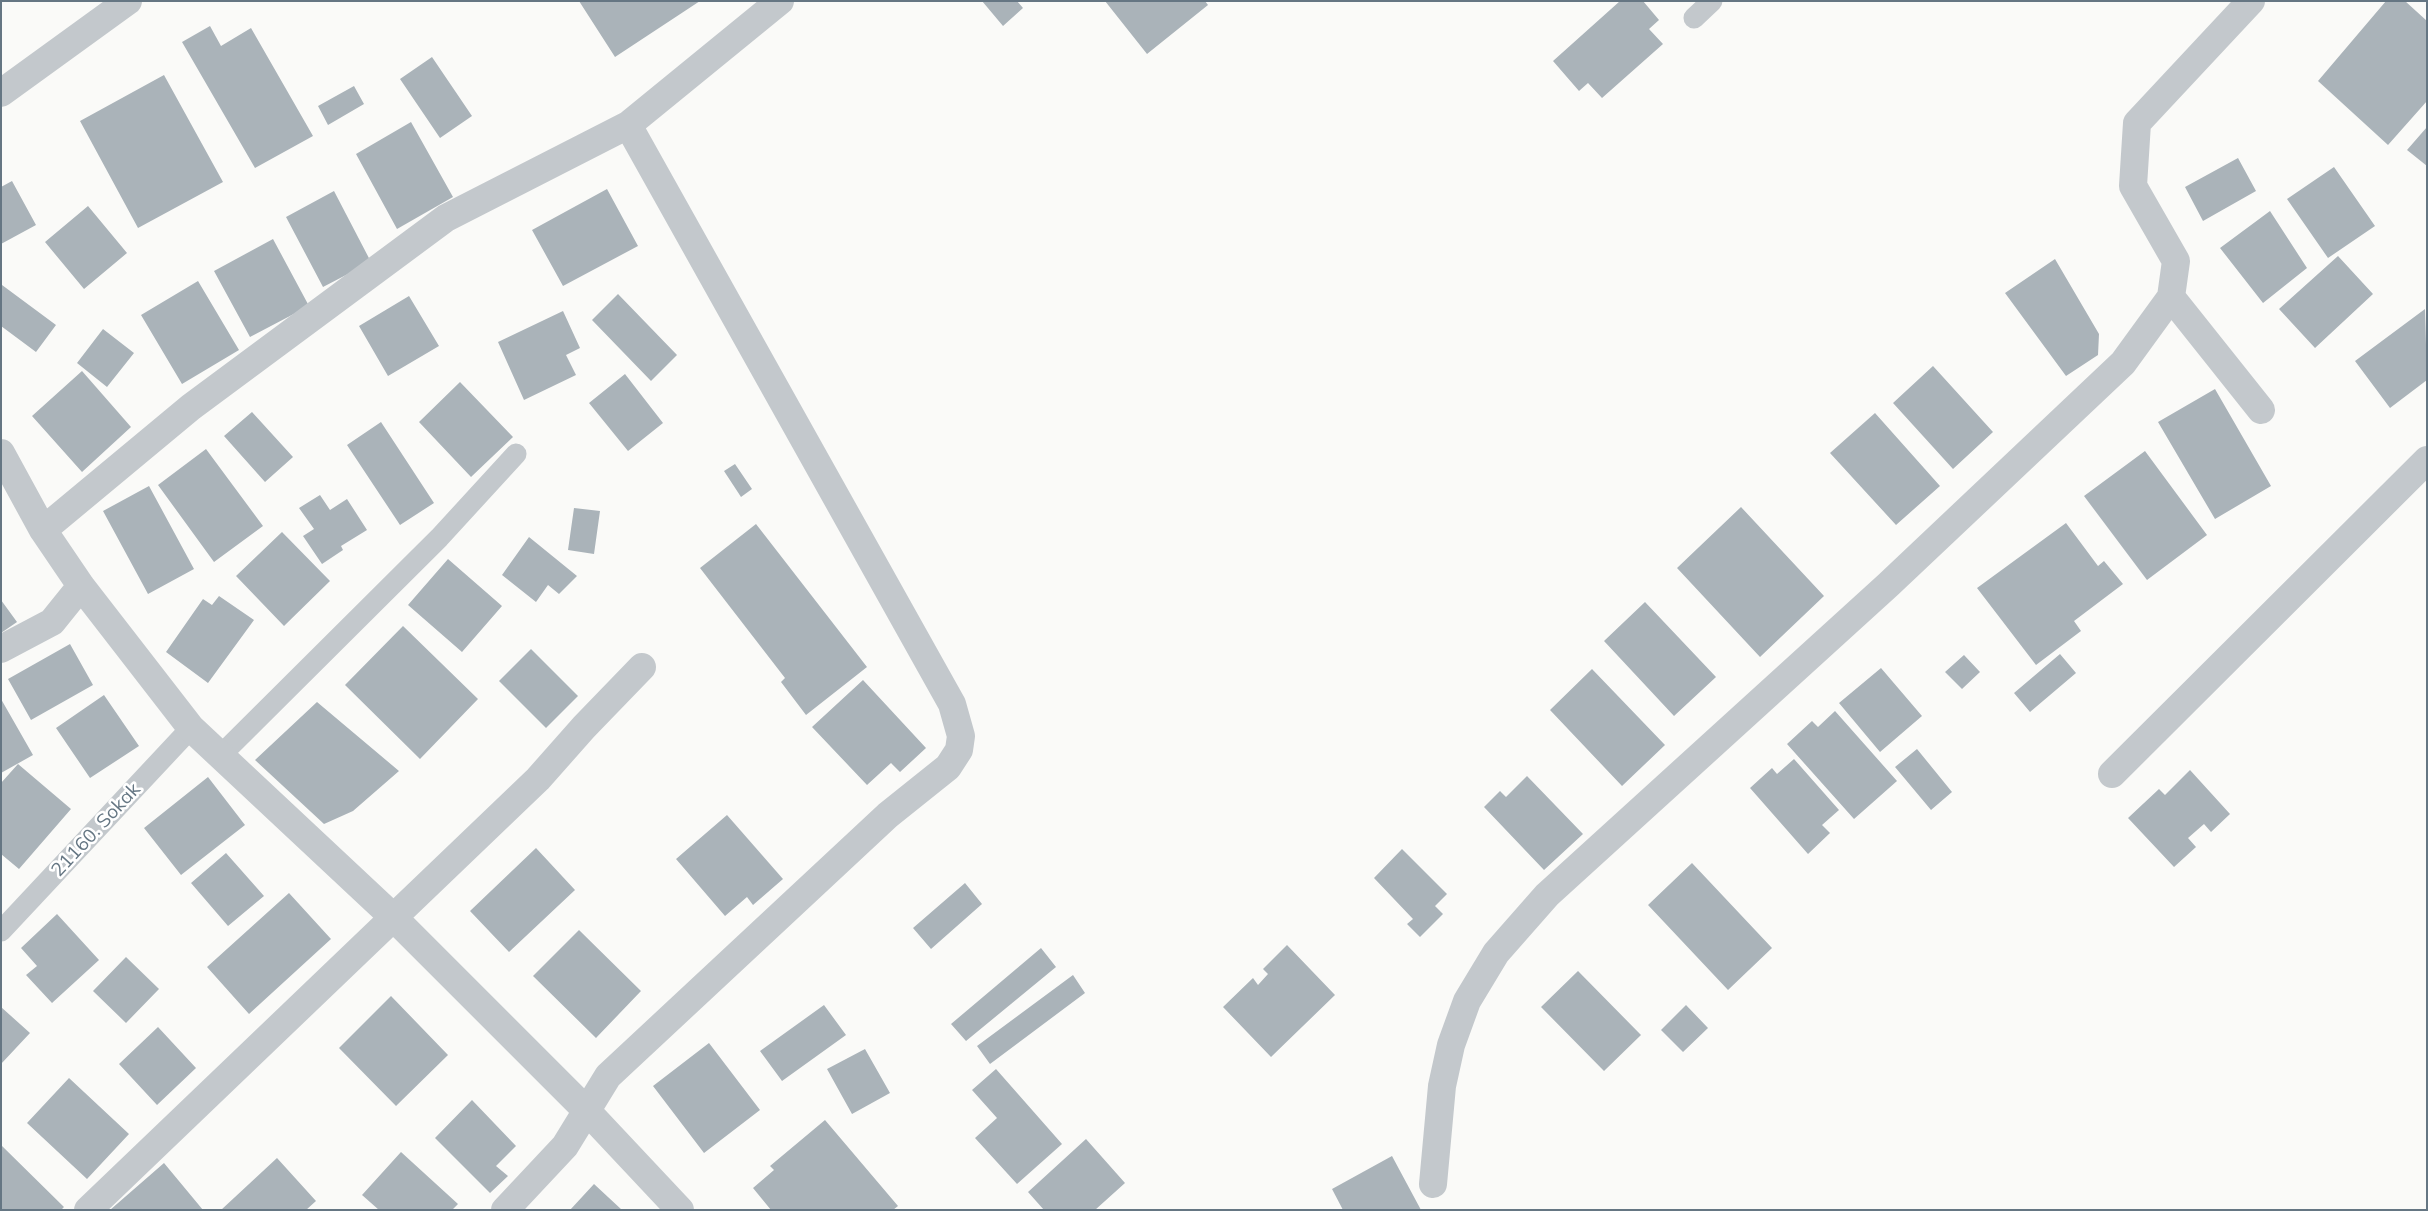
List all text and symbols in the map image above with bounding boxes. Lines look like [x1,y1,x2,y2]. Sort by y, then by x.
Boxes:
street label: 21160. Sokak [47,778,145,882]

